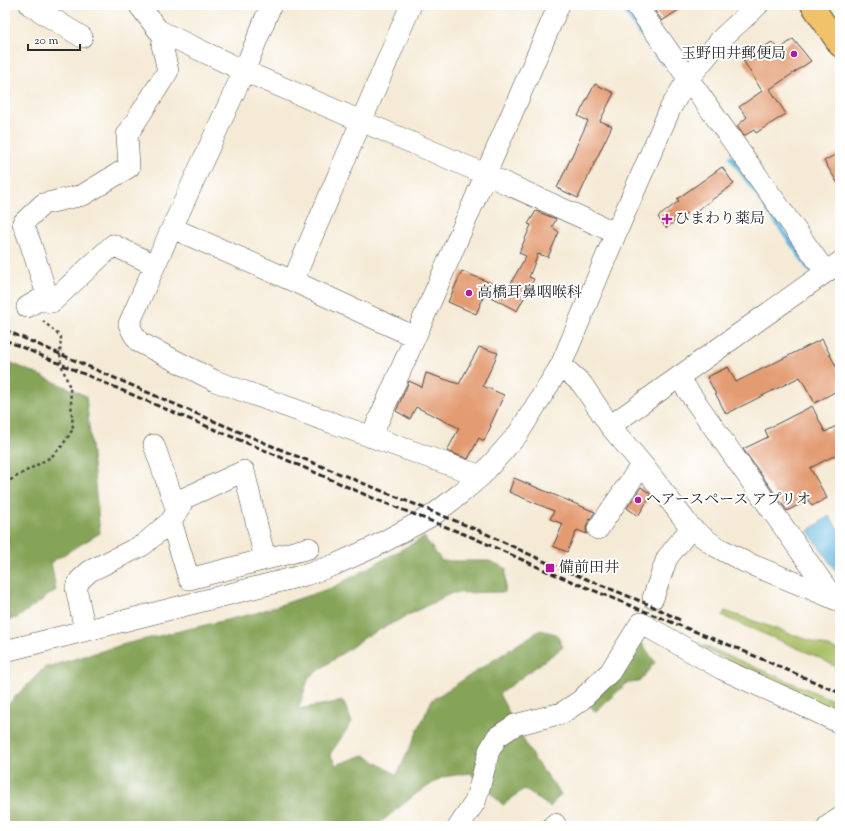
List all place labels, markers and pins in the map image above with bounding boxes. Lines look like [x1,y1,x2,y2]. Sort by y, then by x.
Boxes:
place label: 玉野田井郵便局 [681,44,786,65]
marker: 玉野田井郵便局 [789,49,799,59]
place label: ひまわり薬局 [675,209,765,230]
marker: ひまわり薬局 [662,214,672,224]
place label: 高橋耳鼻咽喉科 [477,283,582,304]
marker: 高橋耳鼻咽喉科 [464,288,474,298]
place label: ヘアースペース アプリオ [646,490,811,511]
marker: ヘアースペース アプリオ [633,495,643,505]
place label: 備前田井 [559,558,619,579]
marker: 備前田井 [544,562,556,574]

